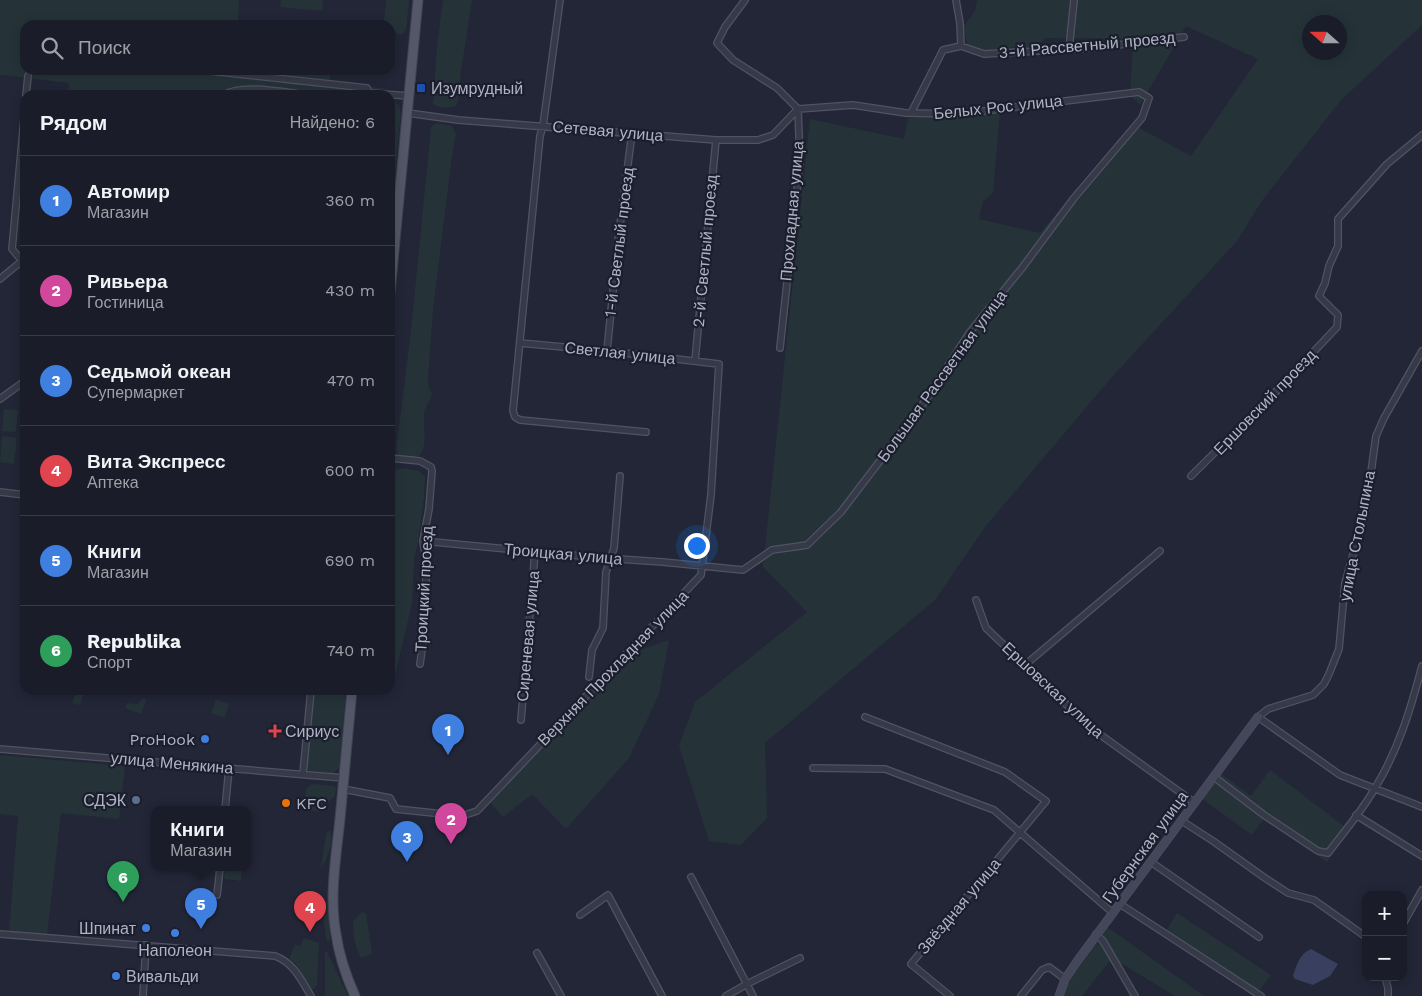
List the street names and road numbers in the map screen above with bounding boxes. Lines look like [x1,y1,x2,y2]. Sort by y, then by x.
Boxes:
street label: 3-й Рассветный проезд [998,28,1177,62]
street label: Белых Рос улица [933,91,1063,123]
street label: Сетевая улица [552,117,664,145]
street label: Прохладная улица [776,140,808,282]
street label: 1-й Светлый проезд [600,165,638,318]
street label: 2-й Светлый проезд [689,173,721,328]
street label: Большая Рассветная улица [873,286,1011,466]
street label: Светлая улица [564,338,677,368]
street label: Ершовский проезд [1210,345,1321,459]
street label: улица Столыпина [1335,469,1379,603]
street label: Троицкий проезд [411,525,437,653]
street label: Троицкая улица [503,539,623,569]
street label: Сиреневая улица [513,570,543,702]
street label: Верхняя Прохладная улица [534,586,692,750]
street label: Ершовская улица [998,638,1108,742]
street label: улица Менякина [110,748,234,778]
street label: Губернская улица [1098,787,1192,907]
street label: Звёздная улица [913,854,1005,958]

